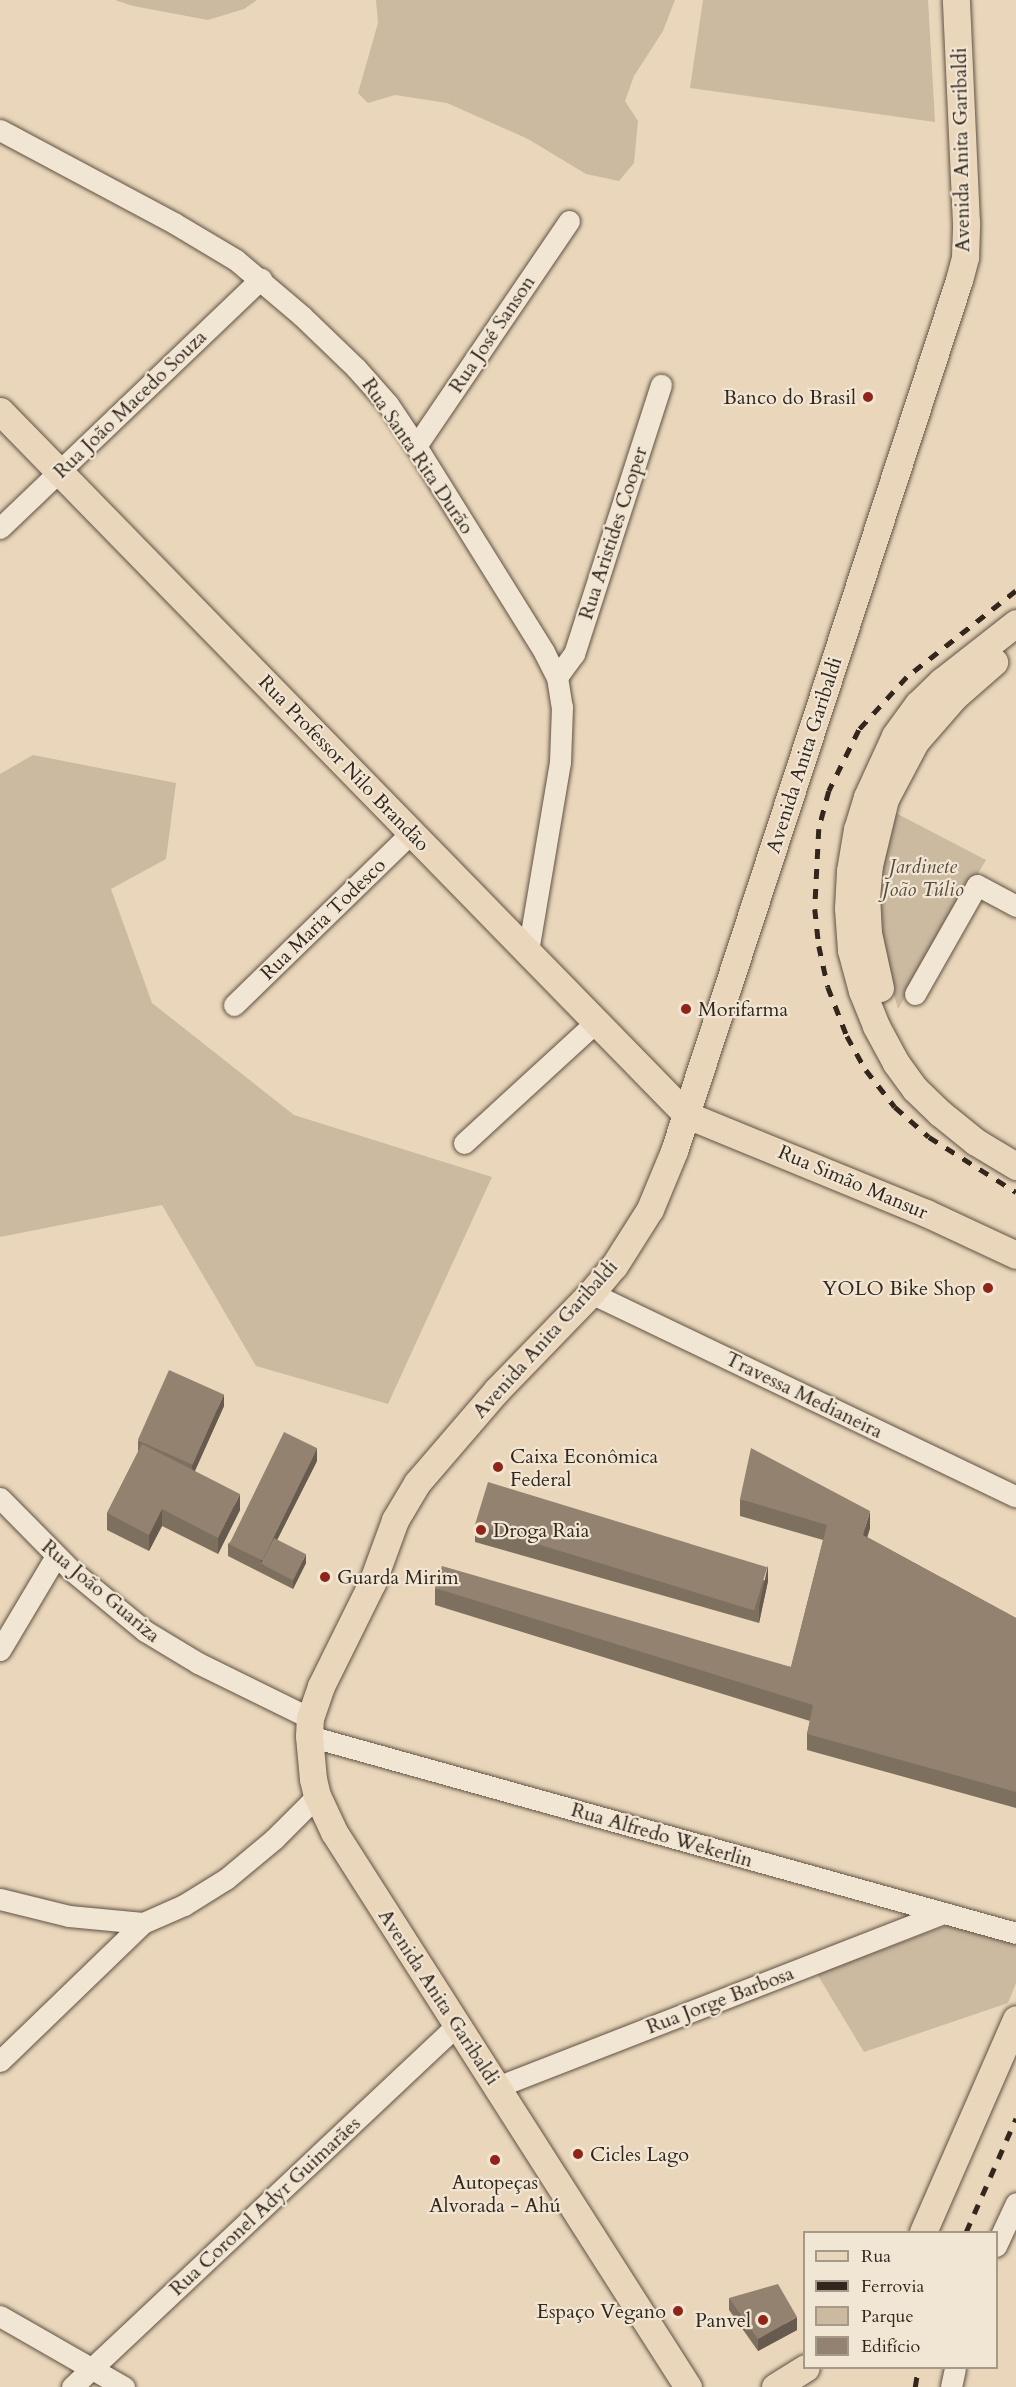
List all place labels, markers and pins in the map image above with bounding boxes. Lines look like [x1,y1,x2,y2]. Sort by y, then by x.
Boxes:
place label: Banco do Brasil [723,385,856,409]
marker: Banco do Brasil [861,390,875,404]
place label: Morifarma [698,997,788,1021]
marker: Morifarma [679,1002,693,1016]
place label: YOLO Bike Shop [822,1276,976,1300]
marker: YOLO Bike Shop [981,1281,995,1295]
place label: Caixa Econômica Federal [510,1444,658,1491]
marker: Caixa Econômica Federal [491,1460,505,1474]
place label: Droga Raia [493,1518,589,1542]
marker: Droga Raia [474,1523,488,1537]
place label: Guarda Mirim [337,1565,459,1589]
marker: Guarda Mirim [318,1570,332,1584]
place label: Cicles Lago [590,2142,689,2166]
marker: Cicles Lago [571,2147,585,2161]
marker: Autopeças Alvorada - Ahú [488,2153,502,2167]
place label: Autopeças Alvorada - Ahú [429,2170,561,2217]
place label: Espaço Vegano [537,2299,666,2323]
marker: Espaço Vegano [671,2304,685,2318]
place label: Panvel [695,2308,751,2332]
marker: Panvel [756,2313,770,2327]

